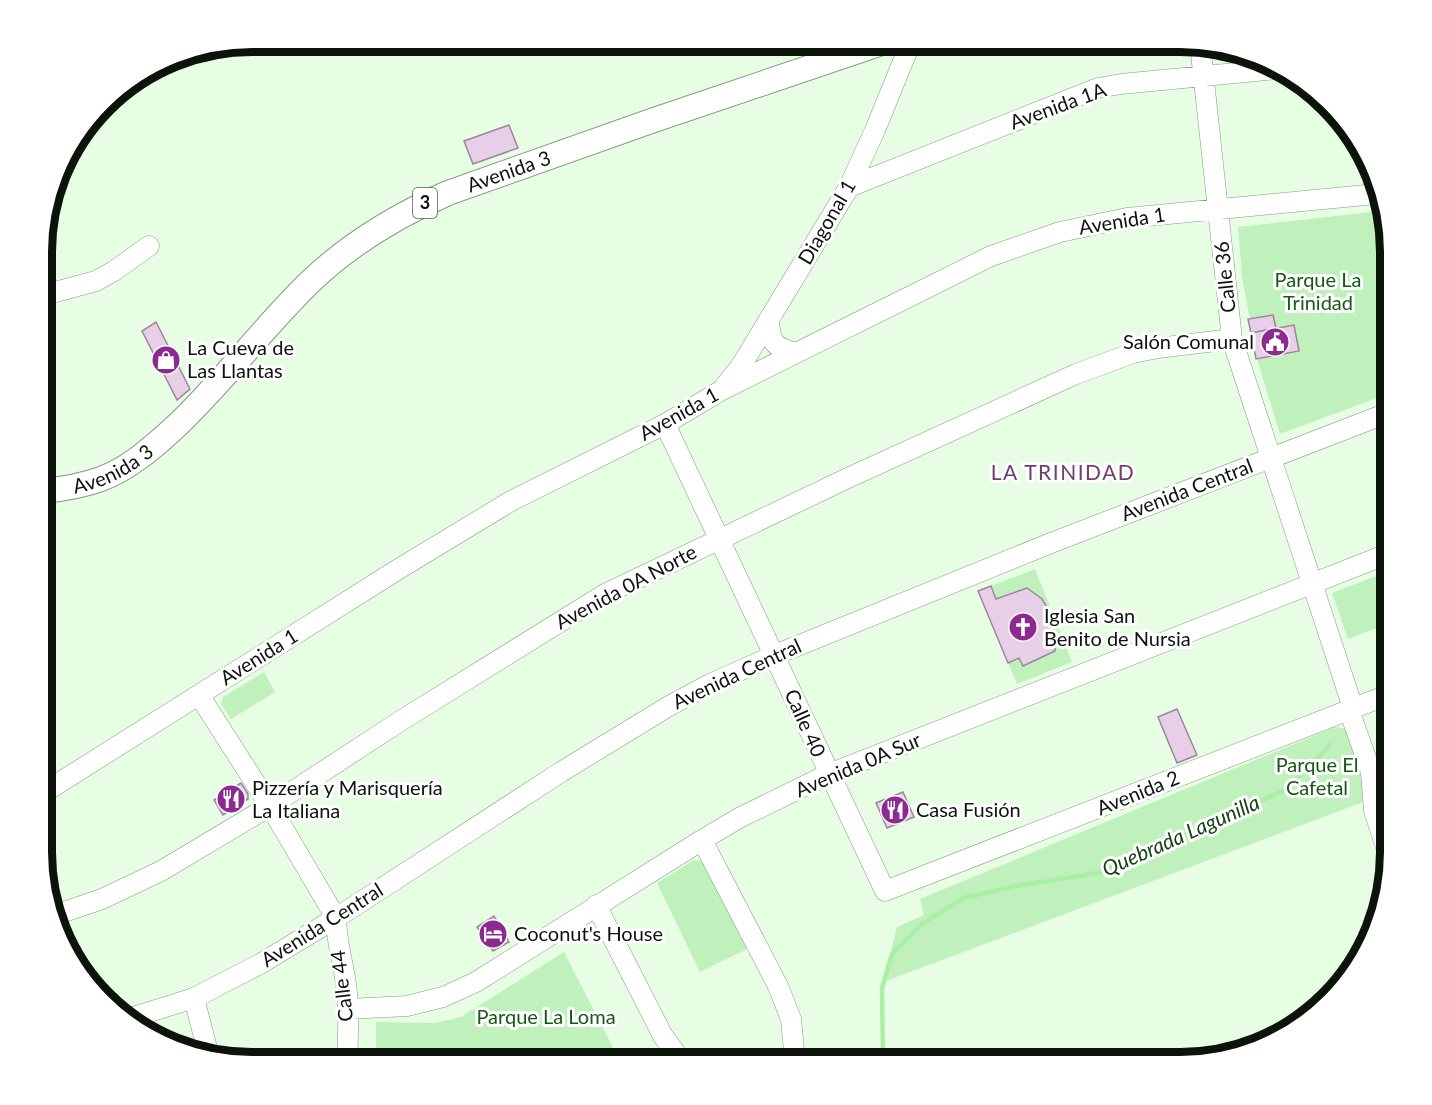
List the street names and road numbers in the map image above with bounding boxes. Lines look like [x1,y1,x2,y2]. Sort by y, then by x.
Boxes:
street label: Avenida 1A [1006,76,1110,134]
street label: Avenida 3 [463,145,553,196]
street label: Diagonal 1 [792,175,860,268]
road number: 3 [413,188,437,218]
street label: Avenida 1 [1077,201,1167,239]
street label: Calle 36 [1208,240,1240,314]
street label: Avenida 1 [635,381,722,445]
street label: Avenida 3 [70,439,157,498]
street label: Avenida Central [1117,453,1256,525]
street label: Avenida 0A Norte [551,539,700,633]
street label: Avenida 1 [215,623,302,689]
street label: Avenida Central [668,633,805,713]
street label: Calle 40 [780,685,831,760]
street label: Avenida 0A Sur [791,727,925,801]
street label: Avenida 2 [1093,765,1183,820]
street label: Avenida Central [256,877,387,971]
street label: Calle 44 [325,949,357,1023]

